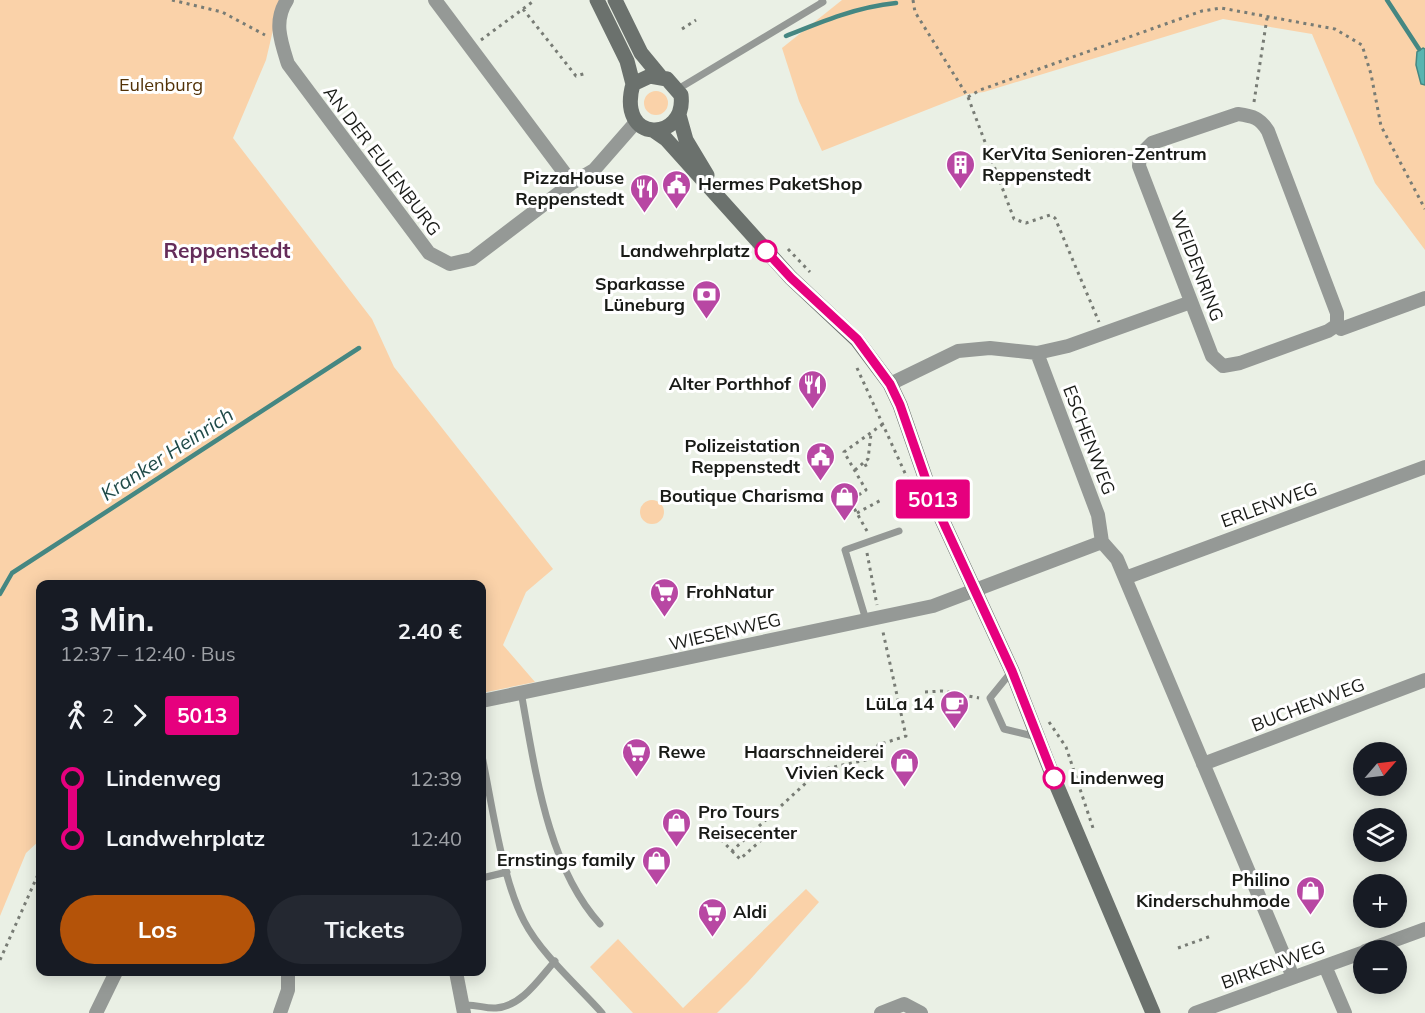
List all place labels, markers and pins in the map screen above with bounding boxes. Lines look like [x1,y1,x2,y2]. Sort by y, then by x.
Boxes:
place label: KerVita Senioren-Zentrum Reppenstedt [982,142,1207,186]
building icon: KerVita Senioren-Zentrum Reppenstedt [945,148,977,190]
place label: PizzaHouse Reppenstedt [515,166,624,210]
public building icon: Hermes PaketShop [661,168,693,210]
restaurant icon: PizzaHouse Reppenstedt [629,172,661,214]
place label: Hermes PaketShop [698,172,862,195]
place label: Landwehrplatz [620,239,750,262]
marker: Landwehrplatz [755,240,777,262]
place label: Sparkasse Lüneburg [595,272,685,316]
bank icon: Sparkasse Lüneburg [690,278,722,320]
restaurant icon: Alter Porthhof [796,368,828,410]
place label: Alter Porthhof [669,372,791,395]
place label: Polizeistation Reppenstedt [685,434,800,478]
public building icon: Polizeistation Reppenstedt [805,440,837,482]
shop icon: Boutique Charisma [829,480,861,522]
place label: Boutique Charisma [660,484,824,507]
supermarket icon: FrohNatur [649,576,681,618]
place label: FrohNatur [686,580,775,603]
cafe icon: LüLa 14 [939,688,971,730]
place label: LüLa 14 [866,692,934,715]
supermarket icon: Rewe [621,736,653,778]
place label: Rewe [658,740,706,763]
place label: Haarschneiderei Vivien Keck [744,740,885,784]
shop icon: Haarschneiderei Vivien Keck [889,746,921,788]
place label: Lindenweg [1070,766,1164,789]
marker: Lindenweg [1043,767,1065,789]
place label: Pro Tours Reisecenter [698,800,798,844]
shop icon: Pro Tours Reisecenter [661,806,693,848]
shop icon: Ernstings family [640,844,672,886]
place label: Ernstings family [497,848,635,871]
place label: Philino Kinderschuhmode [1136,868,1290,912]
shop icon: Philino Kinderschuhmode [1295,874,1327,916]
supermarket icon: Aldi [696,896,728,938]
place label: Aldi [733,900,767,923]

